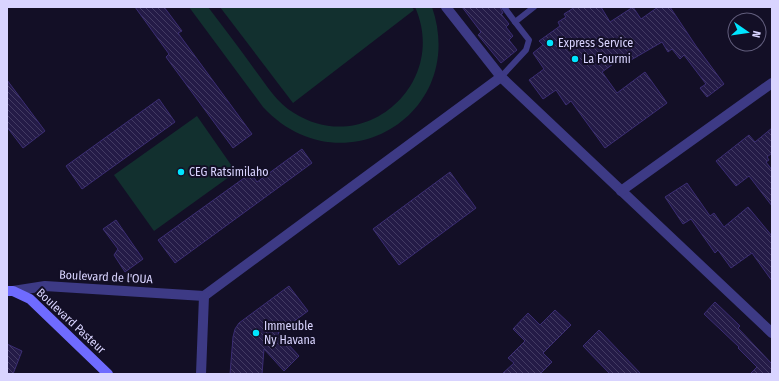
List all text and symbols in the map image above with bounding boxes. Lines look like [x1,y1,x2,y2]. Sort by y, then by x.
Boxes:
north arrow [727,12,767,52]
text: N [749,29,763,39]
place label: Express Service [558,36,633,50]
marker: Express Service [545,38,555,48]
place label: La Fourmi [583,52,631,66]
marker: La Fourmi [570,54,580,64]
place label: CEG Ratsimilaho [189,165,269,179]
marker: CEG Ratsimilaho [176,167,186,177]
street label: Boulevard de l'OUA [59,268,154,286]
street label: Boulevard Pasteur [34,286,109,357]
place label: Immeuble Ny Havana [264,319,316,347]
marker: Immeuble Ny Havana [251,328,261,338]

